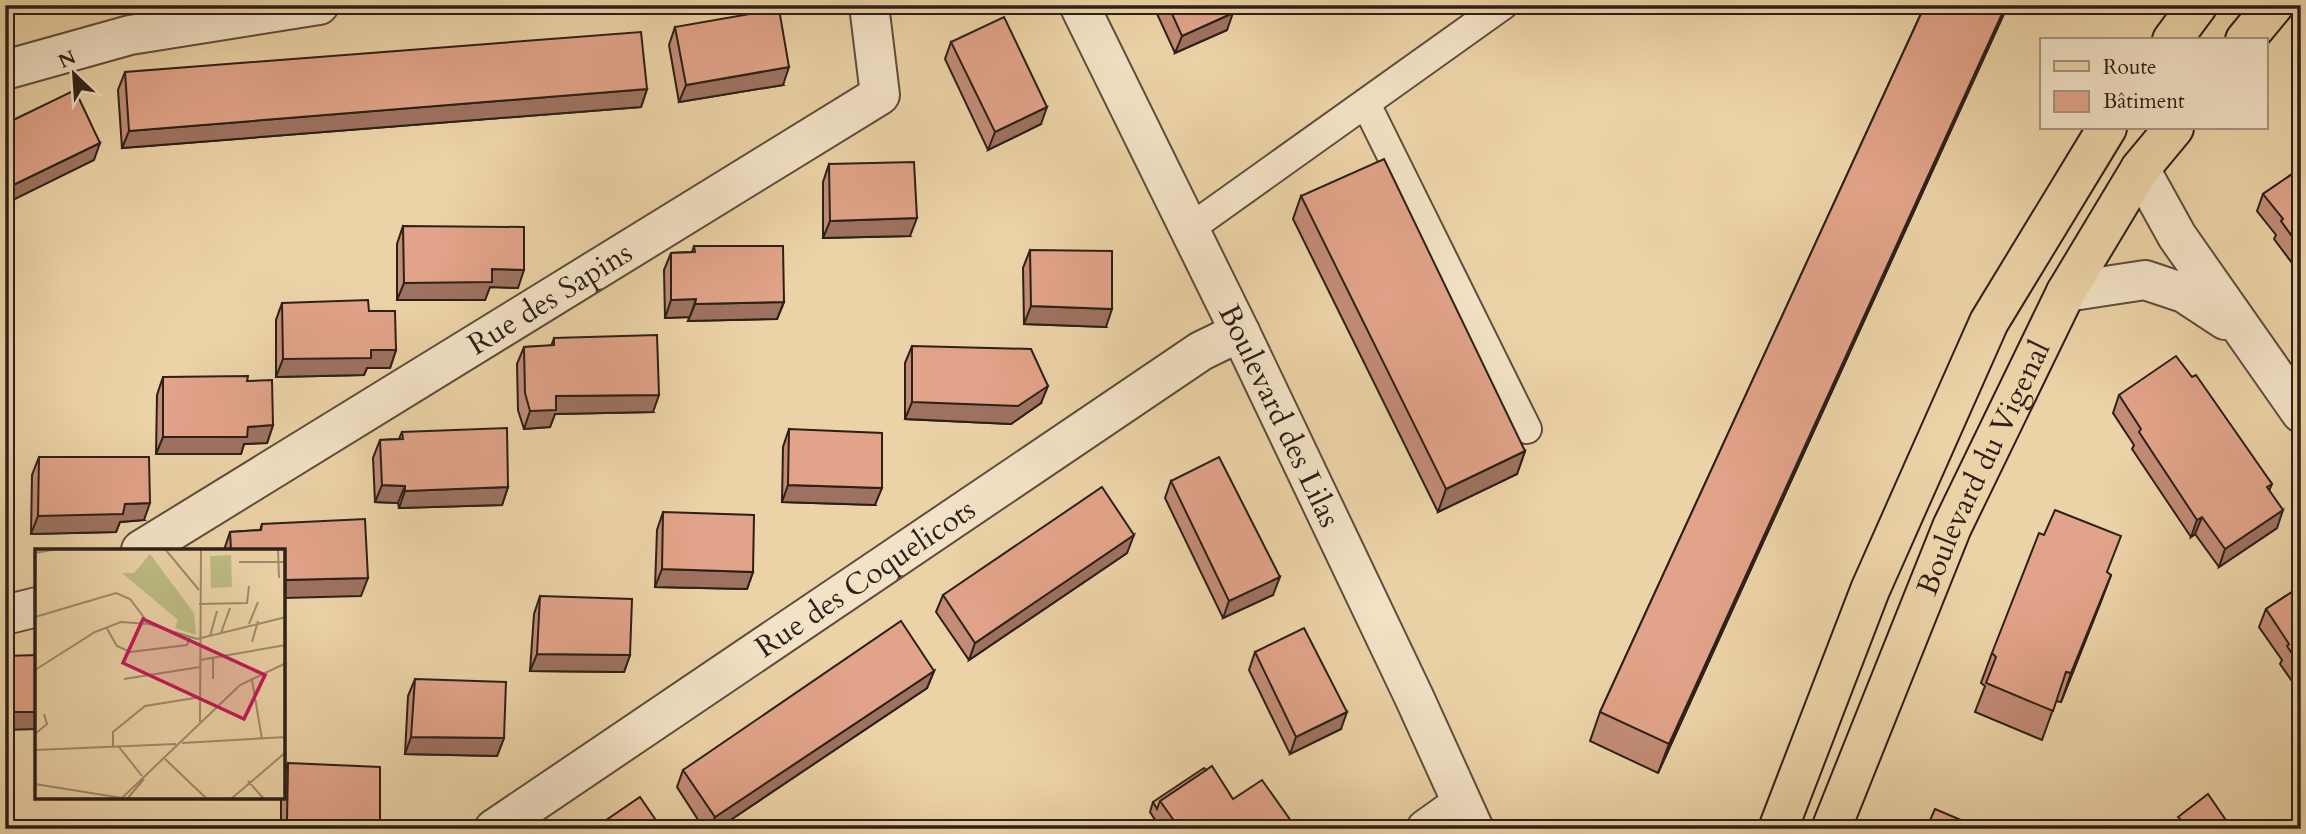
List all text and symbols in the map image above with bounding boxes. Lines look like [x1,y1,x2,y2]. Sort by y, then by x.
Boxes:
north arrow [38,38,108,108]
legend [2040,38,2268,130]
text: N [54,44,81,75]
text: Route [2103,53,2157,82]
text: Bâtiment [2103,87,2185,116]
street label: Rue des Sapins [460,233,640,365]
street label: Boulevard des Lilas [1208,297,1350,534]
street label: Boulevard du Vigenal [1907,334,2061,601]
street label: Rue des Coquelicots [747,489,984,668]
inset map [35,549,285,799]

